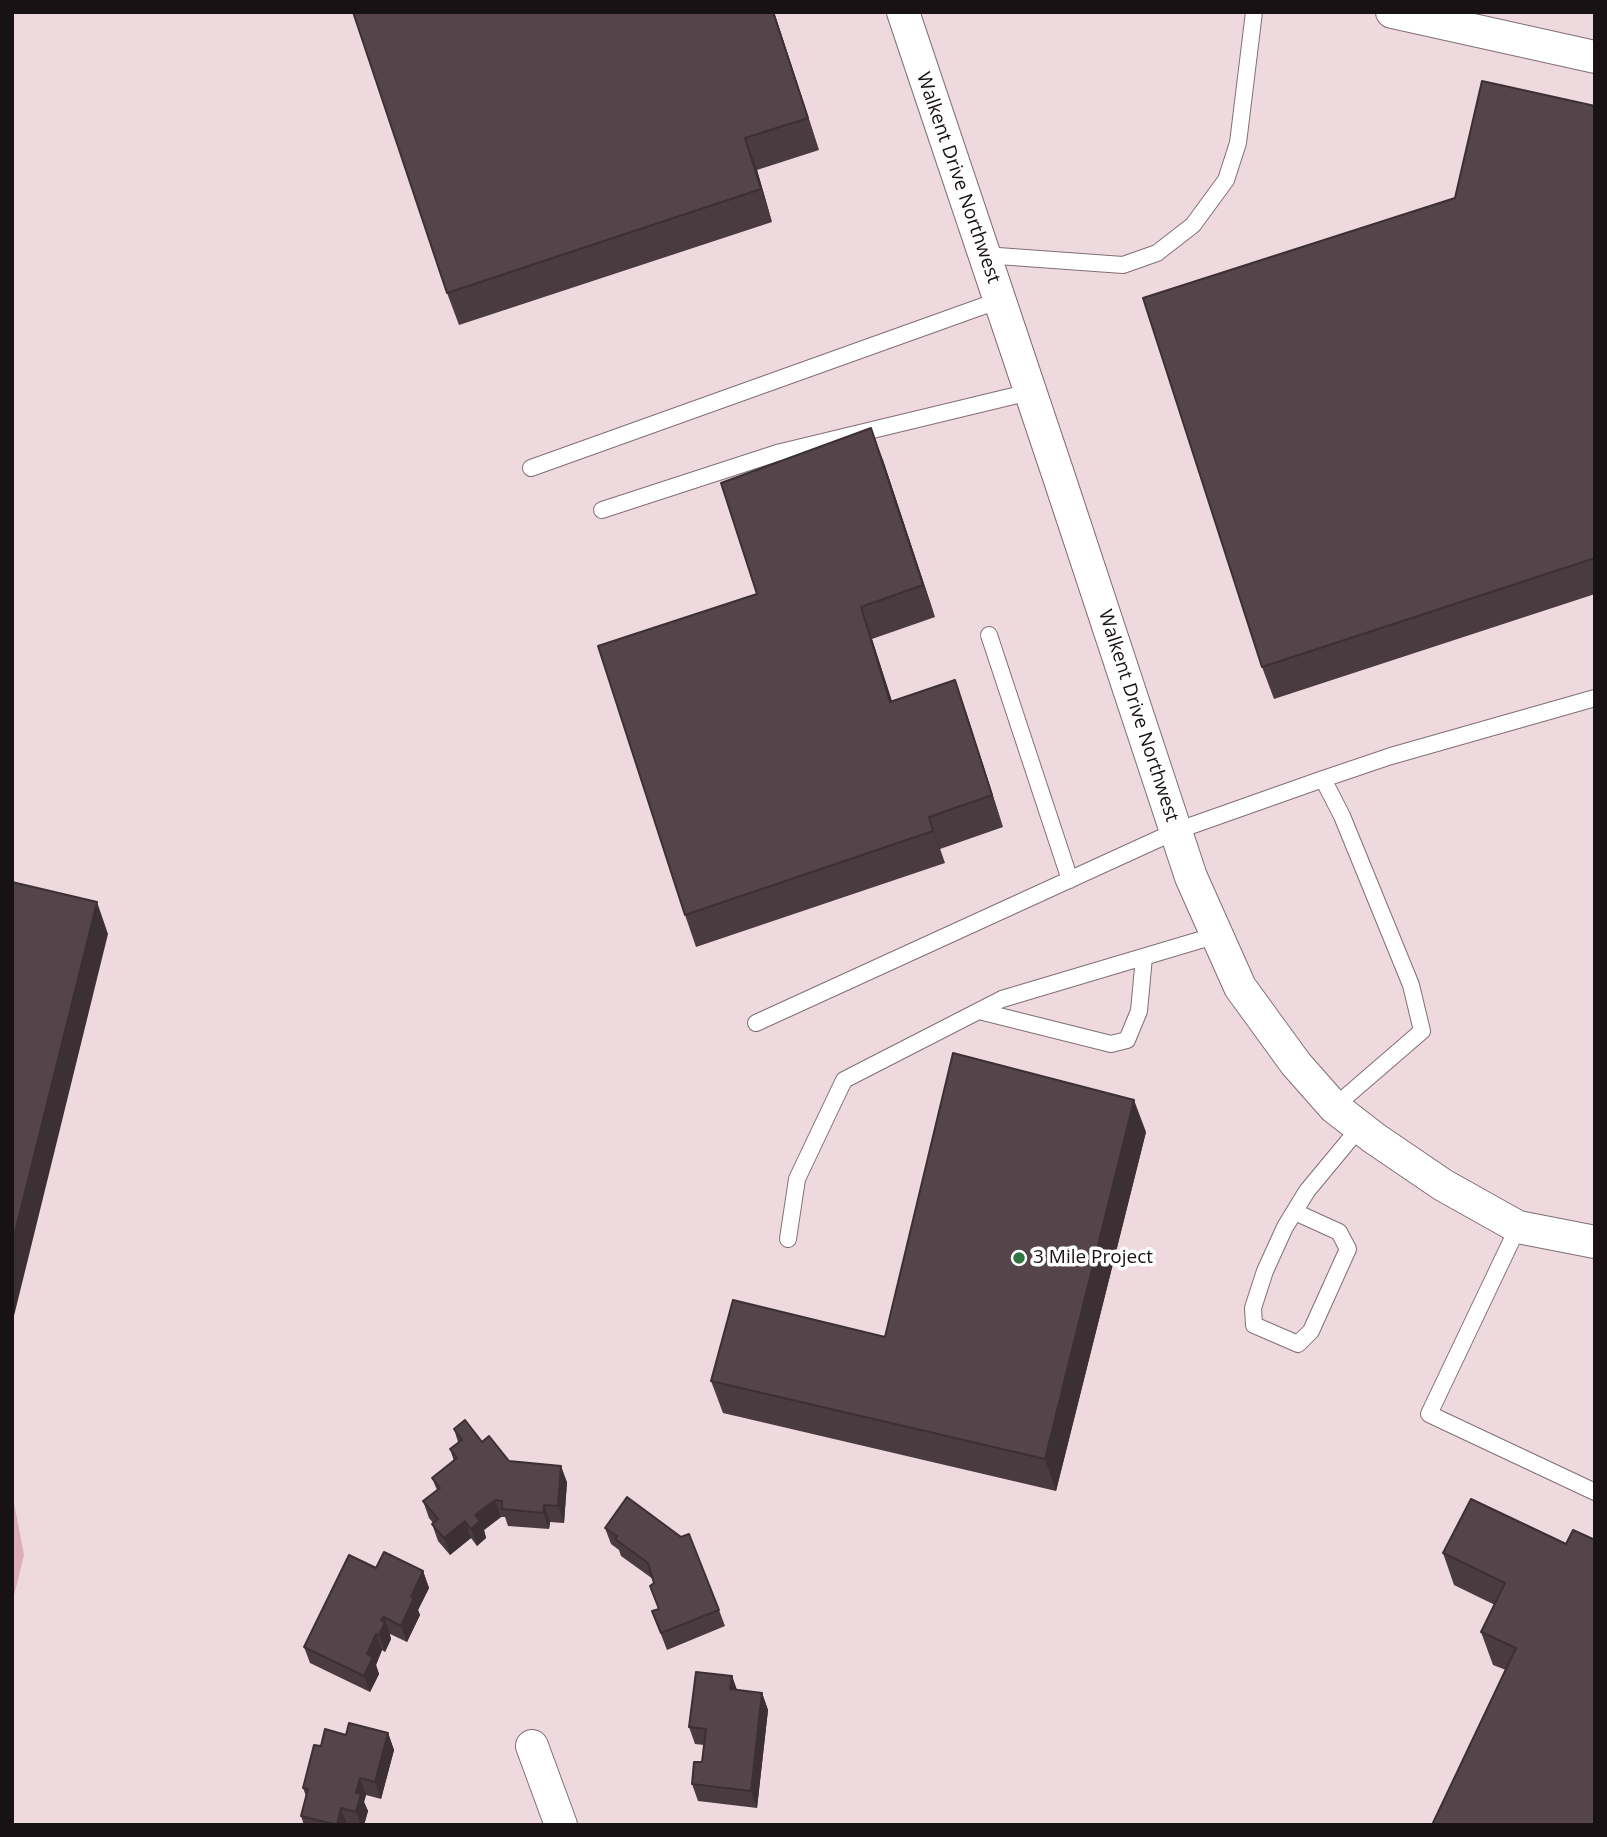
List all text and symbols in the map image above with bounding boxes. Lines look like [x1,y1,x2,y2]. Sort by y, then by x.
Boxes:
street label: Walkent Drive Northwest [911,70,1005,286]
street label: Walkent Drive Northwest [1093,607,1183,825]
place label: 3 Mile Project [1033,1247,1153,1269]
marker: 3 Mile Project [1011,1250,1027,1266]

